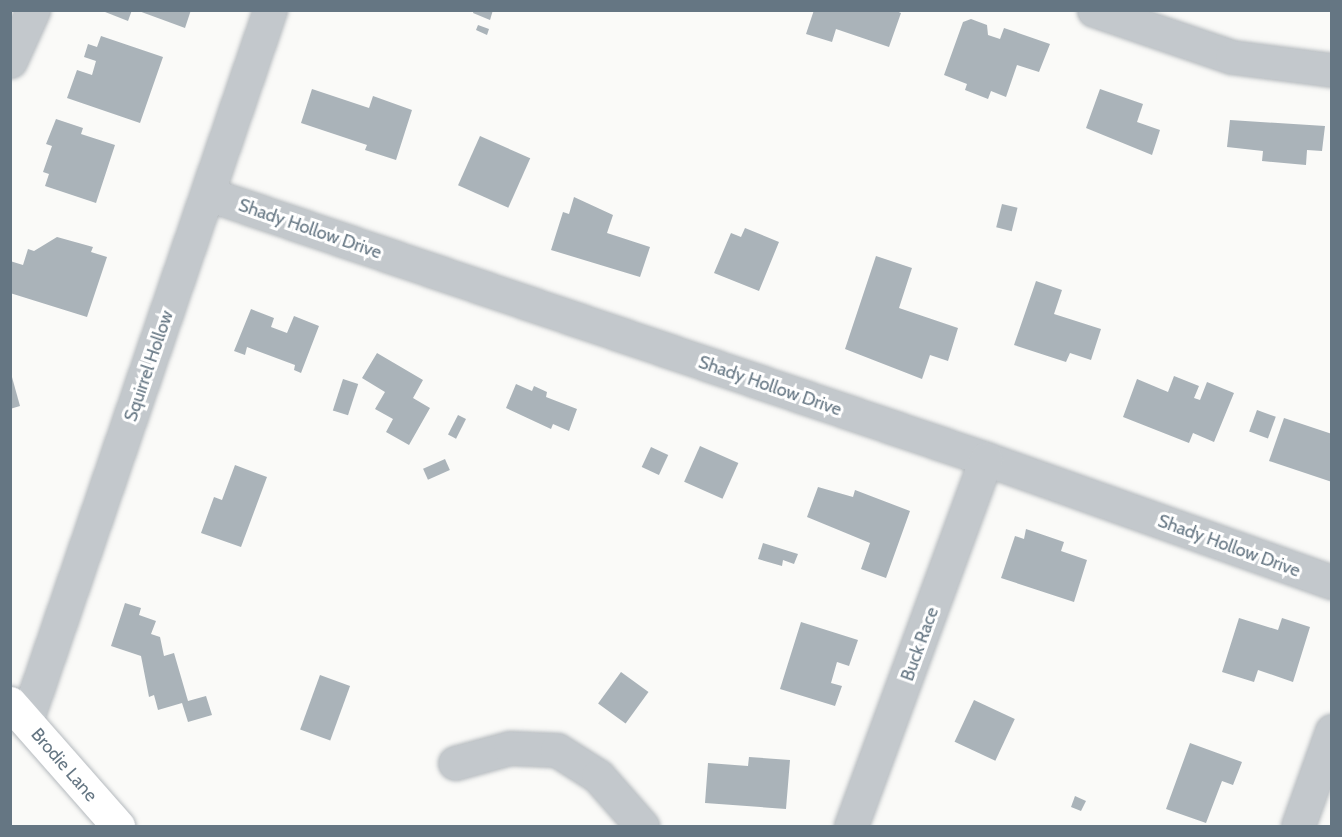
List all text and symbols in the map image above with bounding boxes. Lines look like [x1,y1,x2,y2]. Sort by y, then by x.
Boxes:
street label: Shady Hollow Drive [236,194,384,264]
street label: Squirrel Hollow [120,308,178,424]
street label: Shady Hollow Drive [696,351,844,421]
street label: Shady Hollow Drive [1155,510,1303,582]
street label: Buck Race [897,604,943,684]
street label: Brodie Lane [26,724,102,806]

